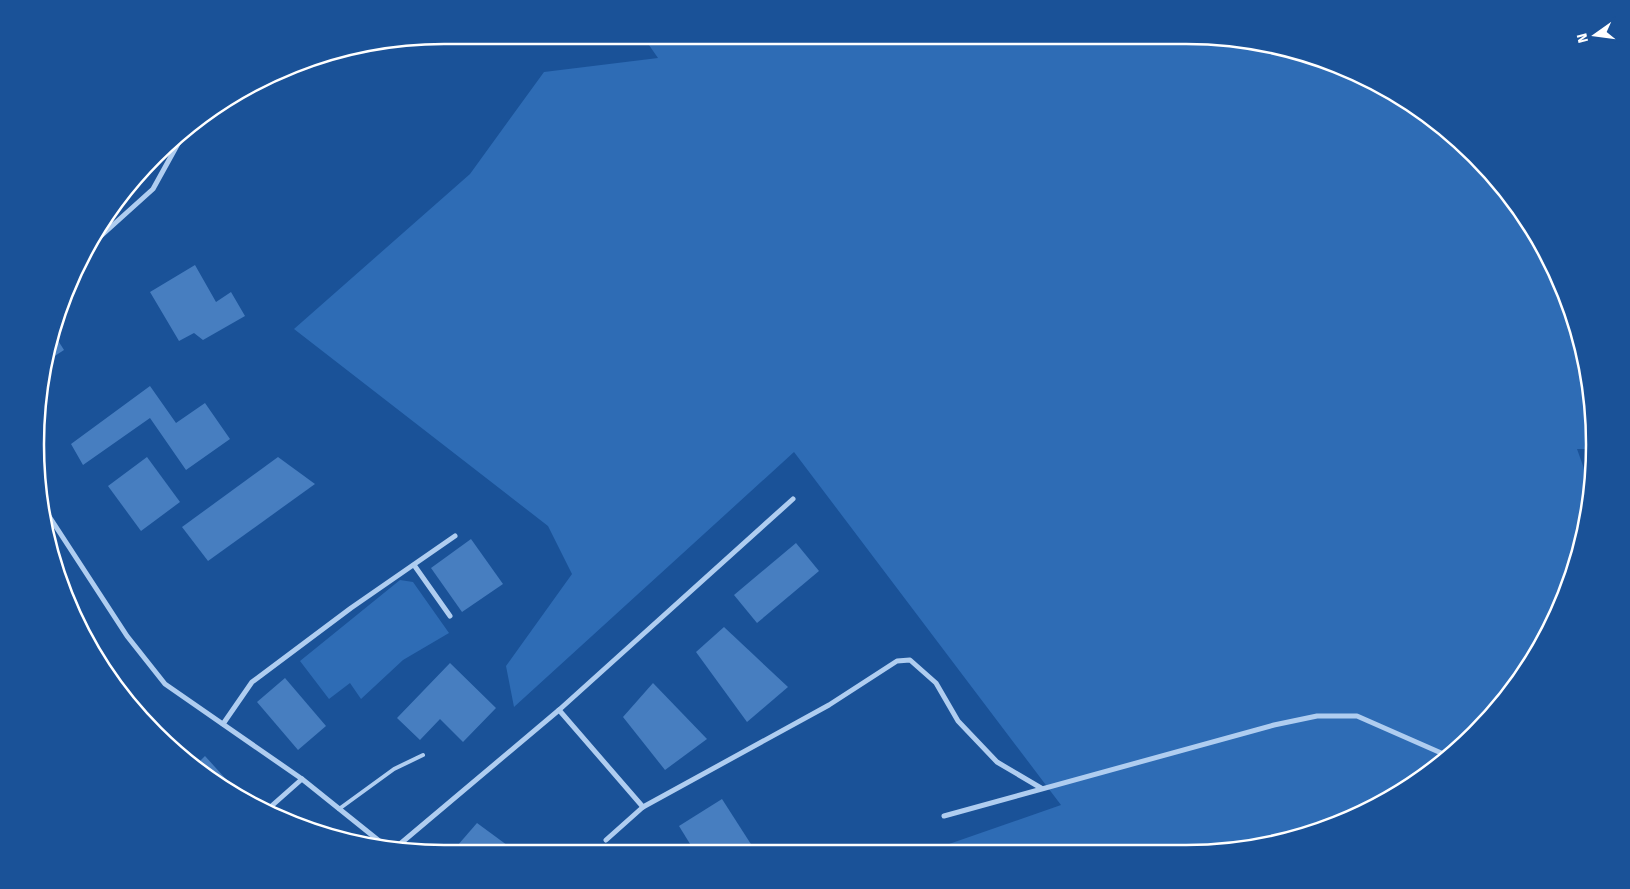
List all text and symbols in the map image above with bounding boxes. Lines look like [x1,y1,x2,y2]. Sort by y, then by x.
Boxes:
north arrow [1570,10,1620,60]
text: N [1573,31,1592,45]

